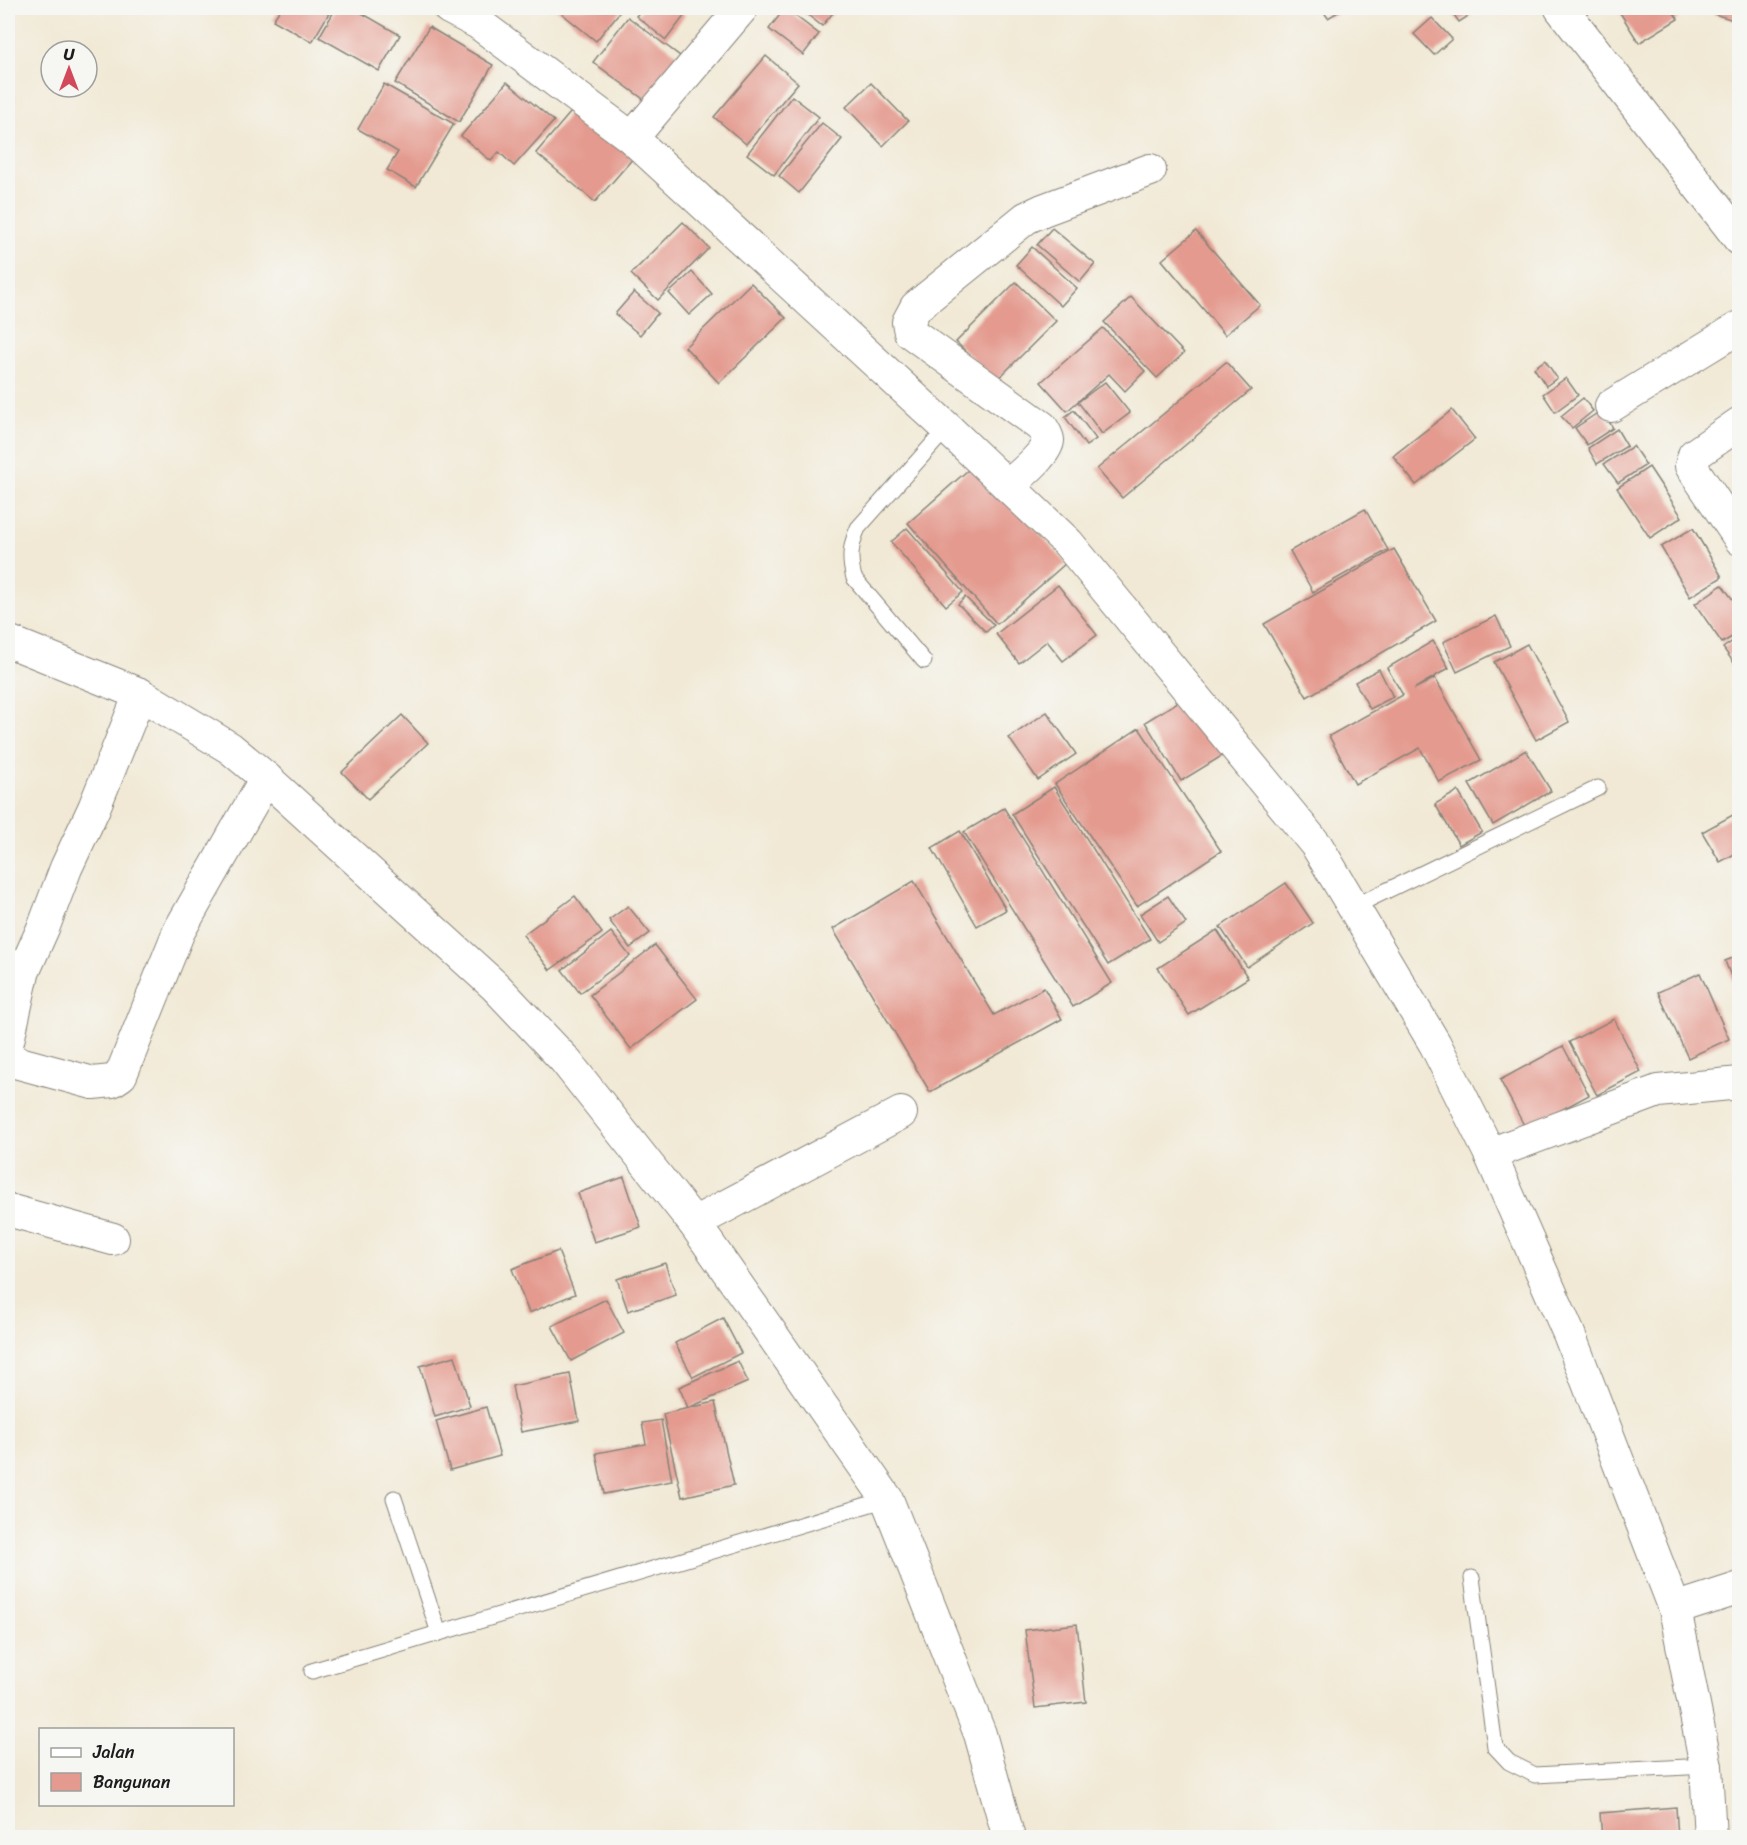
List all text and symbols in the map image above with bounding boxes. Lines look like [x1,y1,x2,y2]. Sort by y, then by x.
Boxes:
north arrow [39,39,99,99]
text: U [64,40,76,69]
legend [39,1728,234,1806]
text: Jalan [92,1736,135,1768]
text: Bangunan [93,1766,171,1798]

